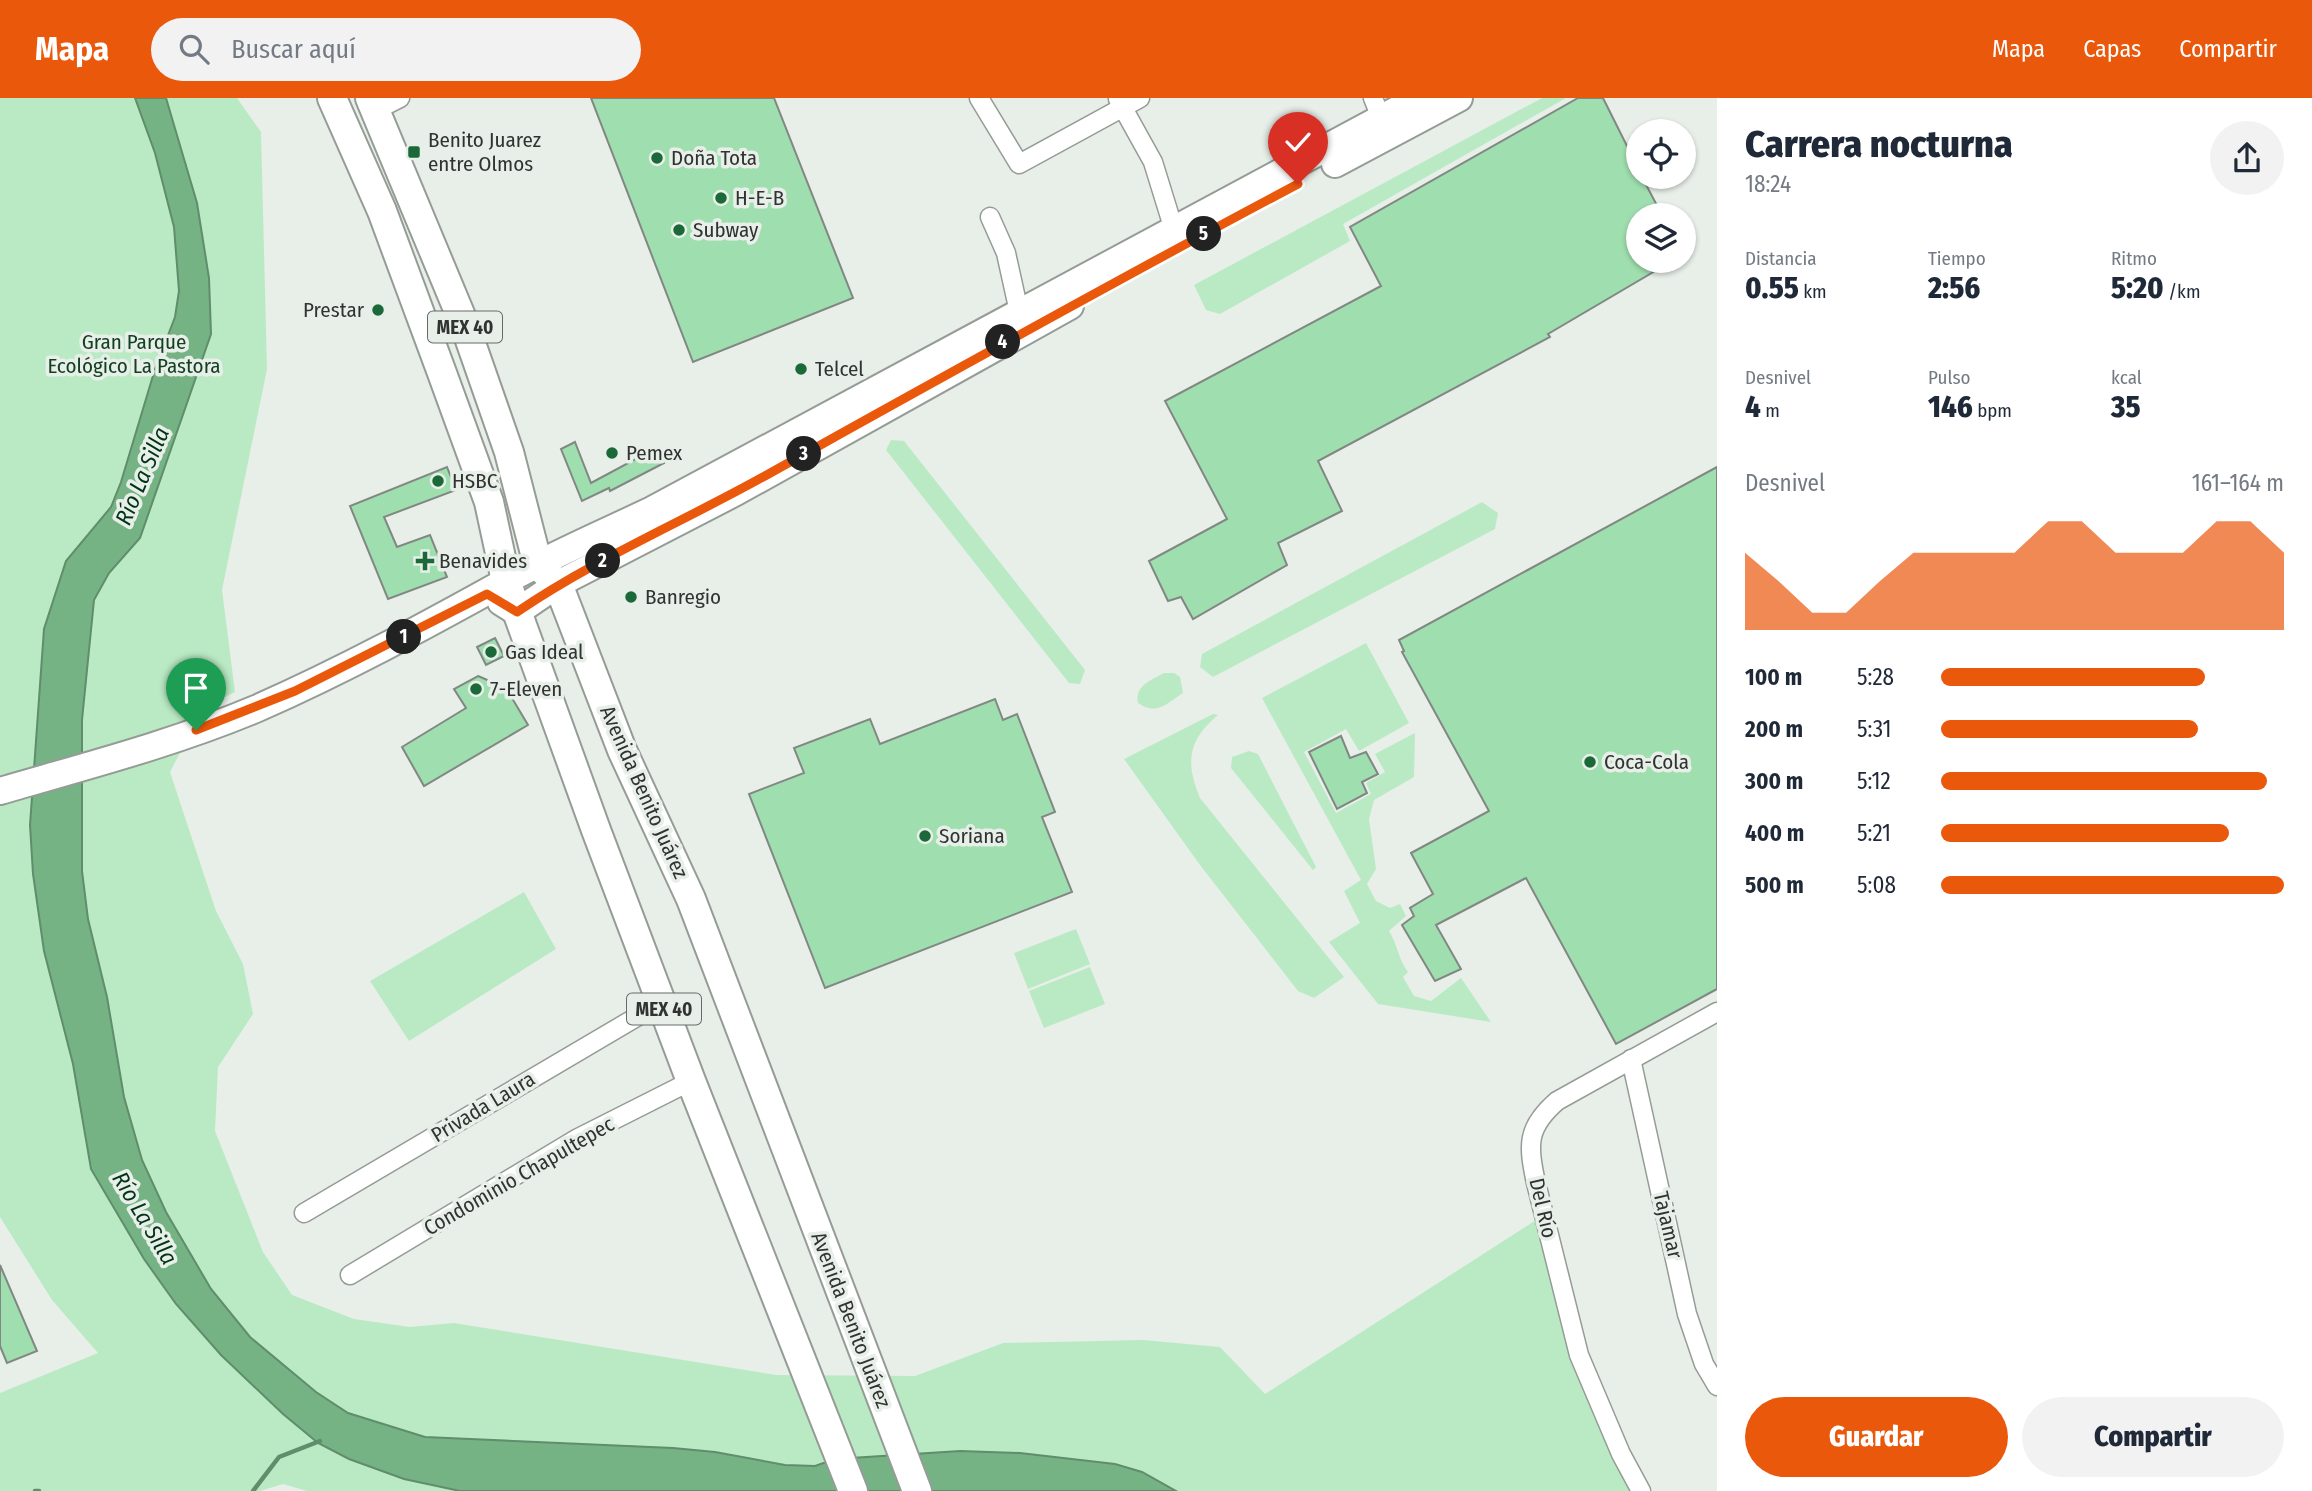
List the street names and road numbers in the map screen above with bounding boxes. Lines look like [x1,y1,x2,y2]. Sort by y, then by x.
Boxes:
road number: MEX 40 [428,312,502,342]
street label: Avenida Benito Juárez [594,702,694,882]
road number: MEX 40 [627,994,701,1024]
street label: Privada Laura [426,1066,540,1148]
street label: Condominio Chapultepec [419,1111,619,1241]
street label: Del Río [1523,1175,1563,1241]
street label: Tajamar [1648,1189,1688,1262]
street label: Avenida Benito Juárez [805,1228,897,1412]

